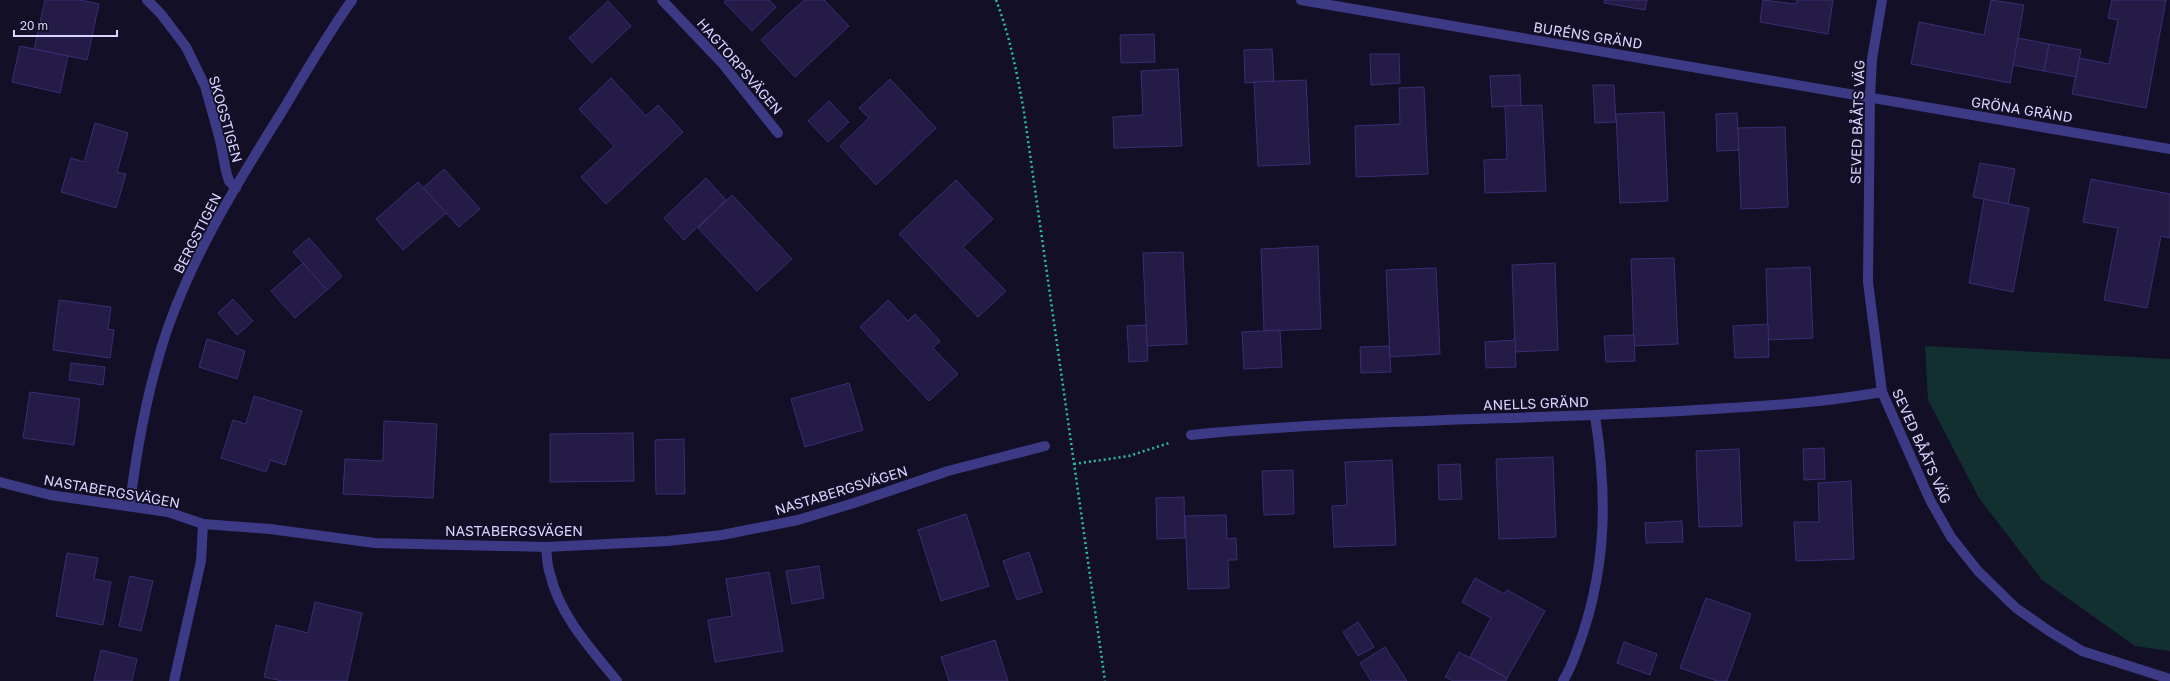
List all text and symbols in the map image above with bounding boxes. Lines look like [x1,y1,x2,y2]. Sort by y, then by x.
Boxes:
scale bar [14,12,117,38]
street label: HAGTORPSVÄGEN [694,14,786,118]
text: 20 m [20,18,48,33]
street label: BURÉNS GRÄND [1532,18,1644,52]
street label: SEVED BÅÅTS VÄG [1846,60,1868,184]
street label: SKOGSTIGEN [205,74,247,164]
street label: GRÖNA GRÄND [1970,93,2074,125]
street label: BERGSTIGEN [169,190,225,276]
street label: SEVED BÅÅTS VÄG [1889,386,1955,506]
street label: ANELLS GRÄND [1483,393,1589,413]
street label: NASTABERGSVÄGEN [773,462,909,518]
street label: NASTABERGSVÄGEN [43,471,181,511]
street label: NASTABERGSVÄGEN [445,522,583,539]

